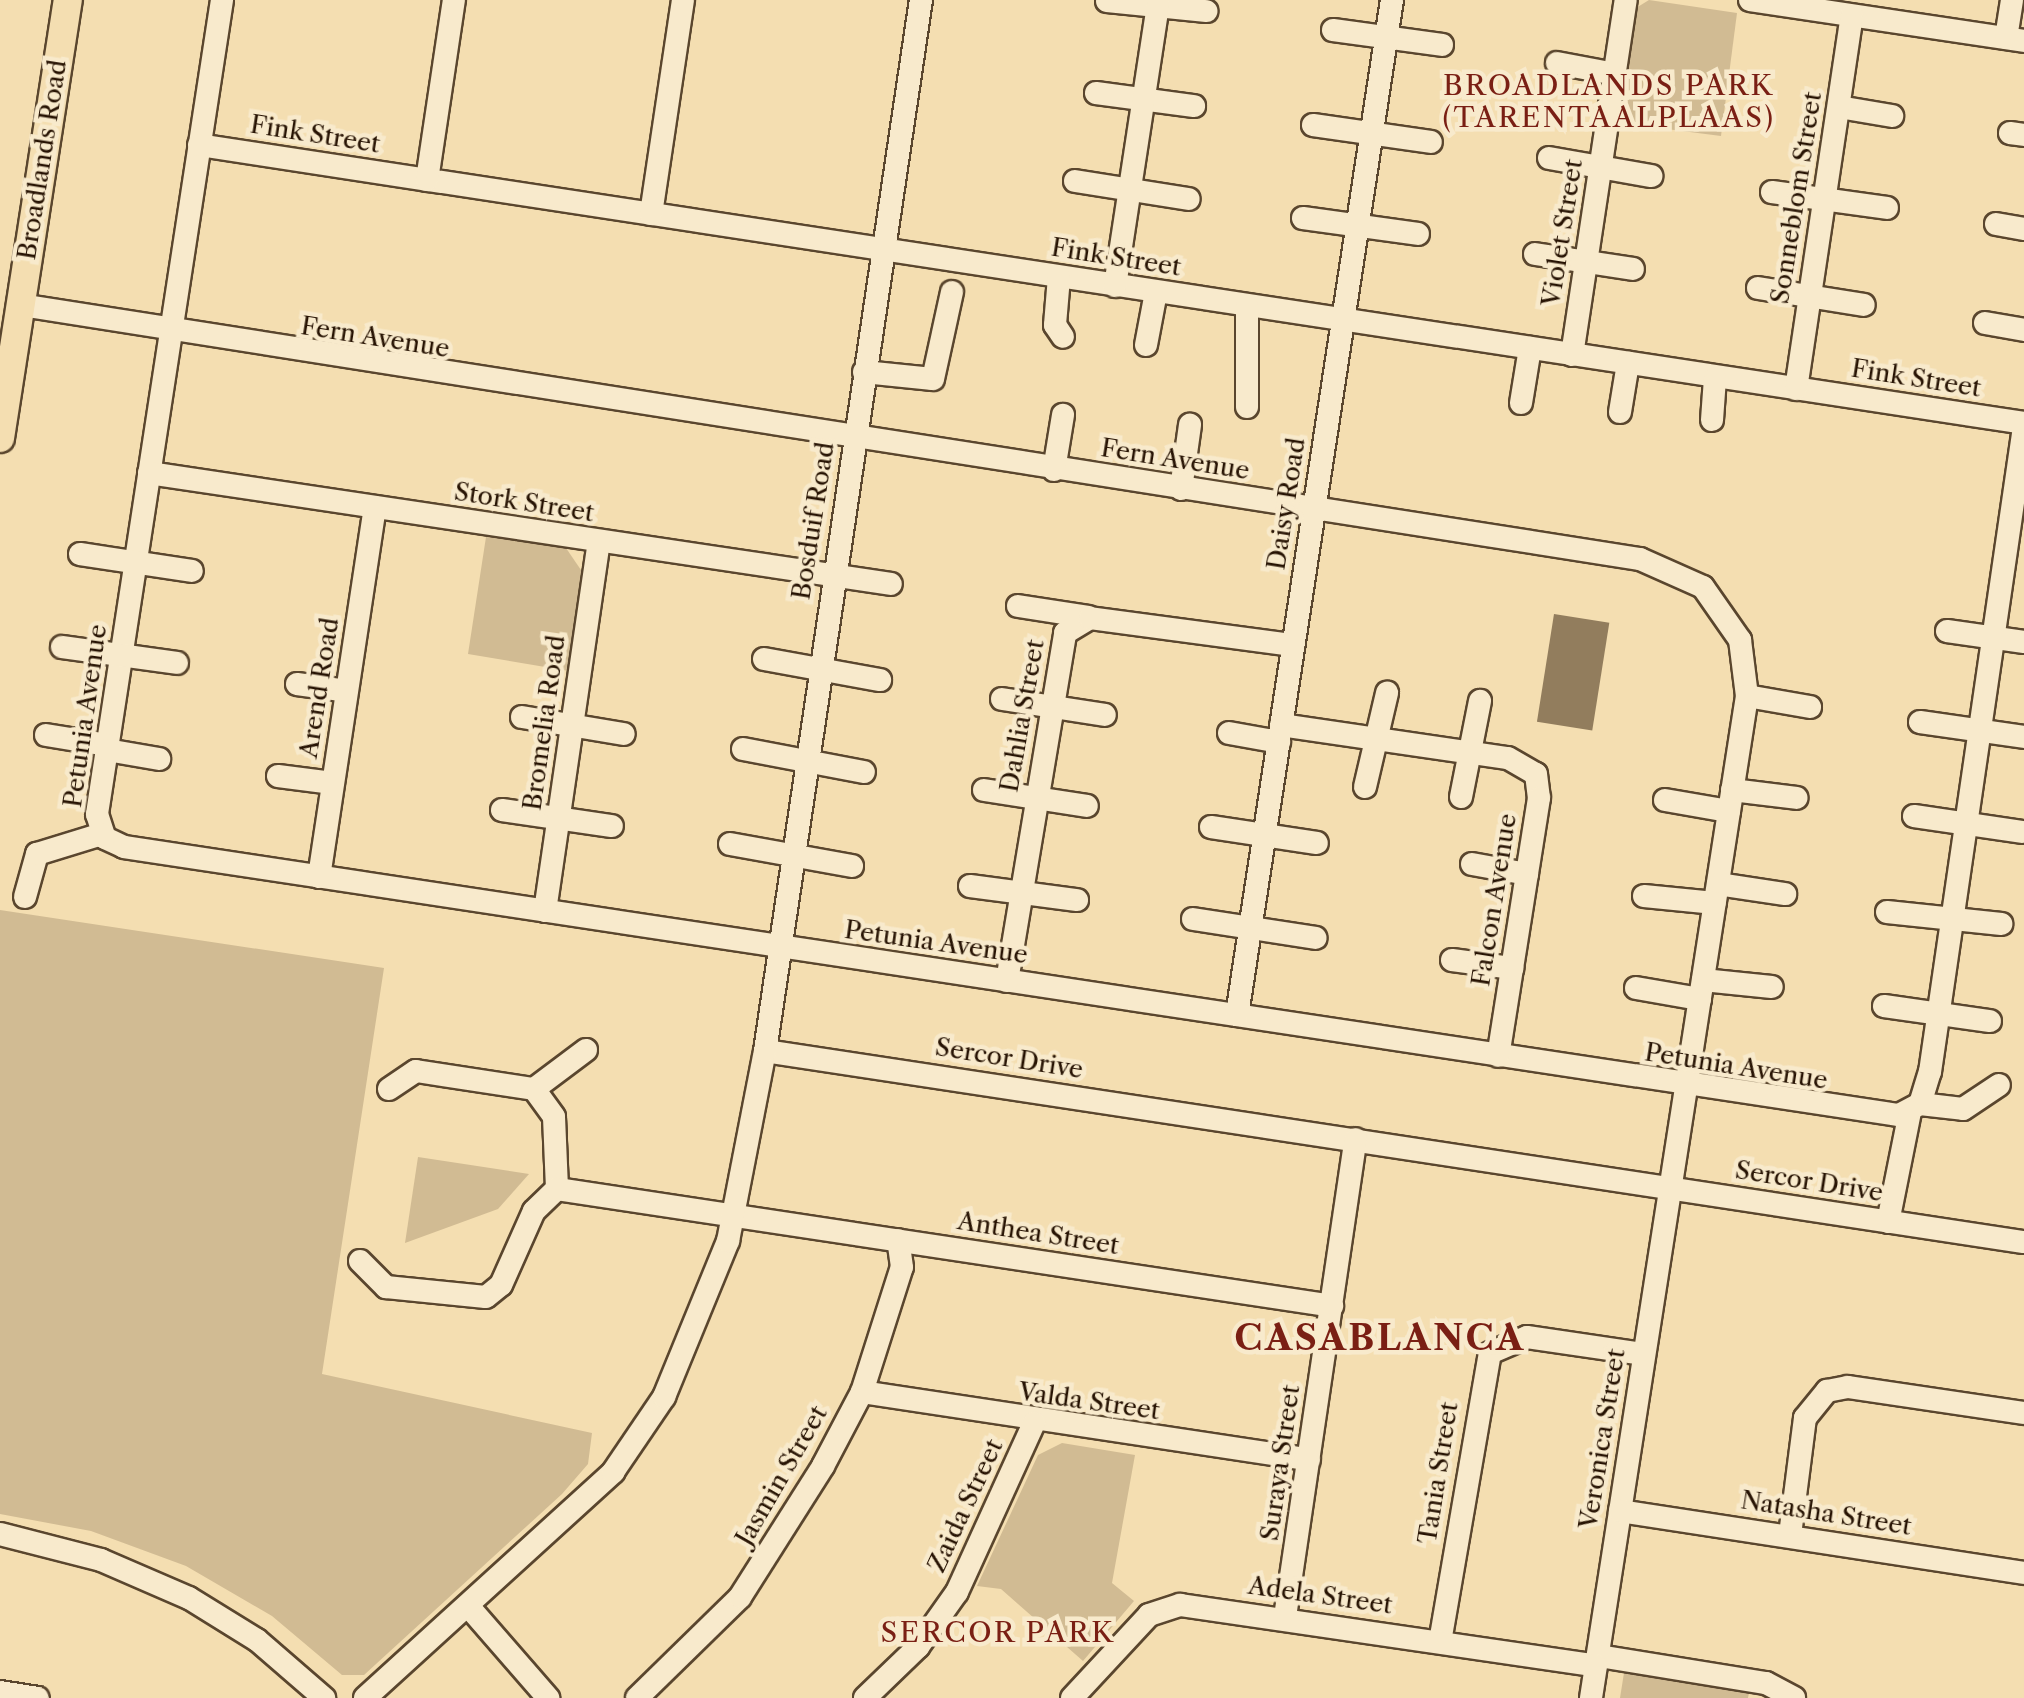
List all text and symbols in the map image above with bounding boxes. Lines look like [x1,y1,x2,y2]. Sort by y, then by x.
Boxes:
street label: Broadlands Road [12,58,74,262]
district label: BROADLANDS PARK (TARENTAALPLAAS) [1442,68,1776,134]
street label: Sonneblom Street [1765,90,1829,306]
street label: Fink Street [248,110,382,160]
street label: Violet Street [1537,157,1589,309]
street label: Fink Street [1049,233,1183,283]
street label: Fern Avenue [298,311,452,365]
street label: Fink Street [1849,354,1983,404]
street label: Fern Avenue [1098,433,1252,487]
street label: Daisy Road [1262,435,1312,573]
street label: Bosduif Road [787,440,841,602]
street label: Stork Street [452,477,596,529]
street label: Arend Road [294,615,346,761]
street label: Petunia Avenue [58,622,114,810]
street label: Bromelia Road [518,633,572,813]
street label: Dahlia Street [995,637,1051,795]
street label: Falcon Avenue [1466,811,1524,989]
street label: Petunia Avenue [842,915,1030,971]
street label: Sercor Drive [933,1032,1085,1086]
street label: Petunia Avenue [1642,1038,1830,1096]
street label: Sercor Drive [1733,1155,1885,1209]
street label: Anthea Street [955,1206,1121,1262]
district label: CASABLANCA [1234,1317,1526,1359]
street label: Veronica Street [1574,1347,1632,1531]
street label: Valda Street [1016,1377,1162,1427]
street label: Suraya Street [1255,1383,1307,1543]
street label: Tania Street [1413,1400,1465,1546]
street label: Jasmin Street [730,1401,834,1551]
street label: Zaida Street [922,1435,1010,1577]
street label: Natasha Street [1738,1486,1914,1542]
street label: Adela Street [1246,1571,1394,1621]
district label: SERCOR PARK [880,1615,1116,1649]

